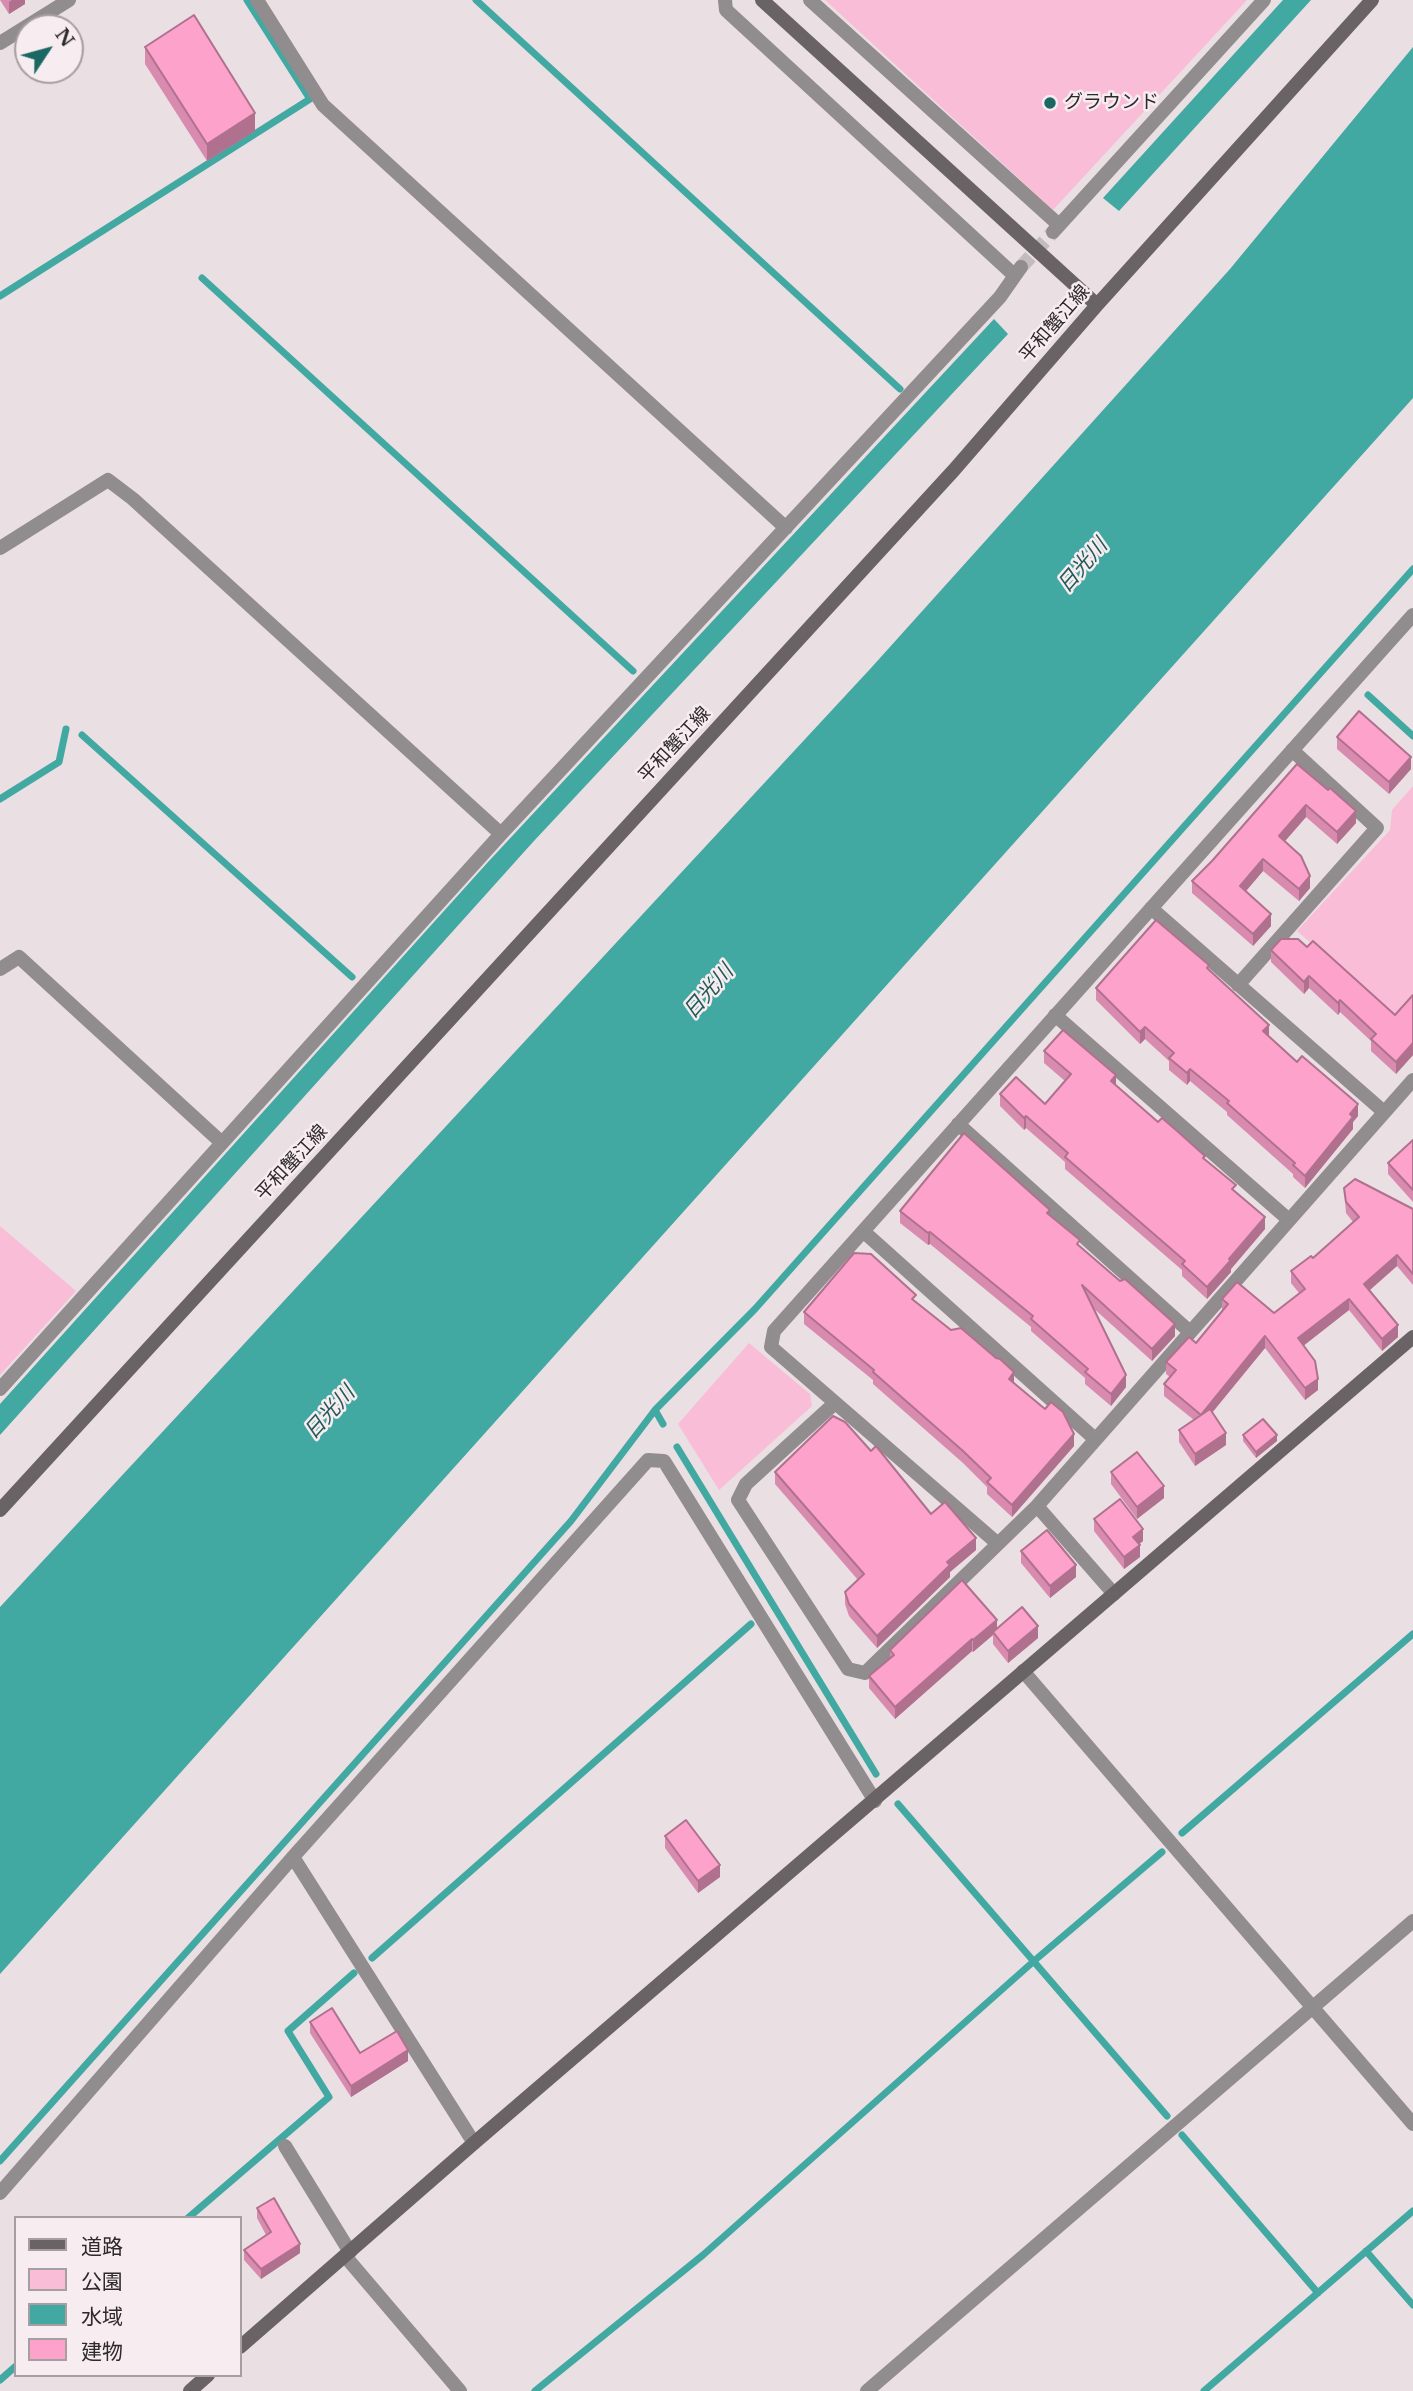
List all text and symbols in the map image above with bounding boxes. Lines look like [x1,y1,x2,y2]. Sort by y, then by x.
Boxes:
north arrow [14,14,84,84]
text: N [50,24,79,52]
place label: グラウンド [1064,92,1159,114]
marker: グラウンド [1042,95,1058,111]
street label: 平和蟹江線 [1015,281,1095,367]
water label: 日光川 [1053,534,1113,598]
street label: 平和蟹江線 [634,702,716,788]
water label: 日光川 [679,960,739,1024]
street label: 平和蟹江線 [251,1120,333,1206]
water label: 日光川 [300,1381,360,1445]
legend [14,2216,242,2377]
text: 道路 [81,2234,123,2260]
text: 公園 [81,2269,123,2295]
text: 水域 [81,2304,123,2330]
text: 建物 [81,2339,123,2365]

